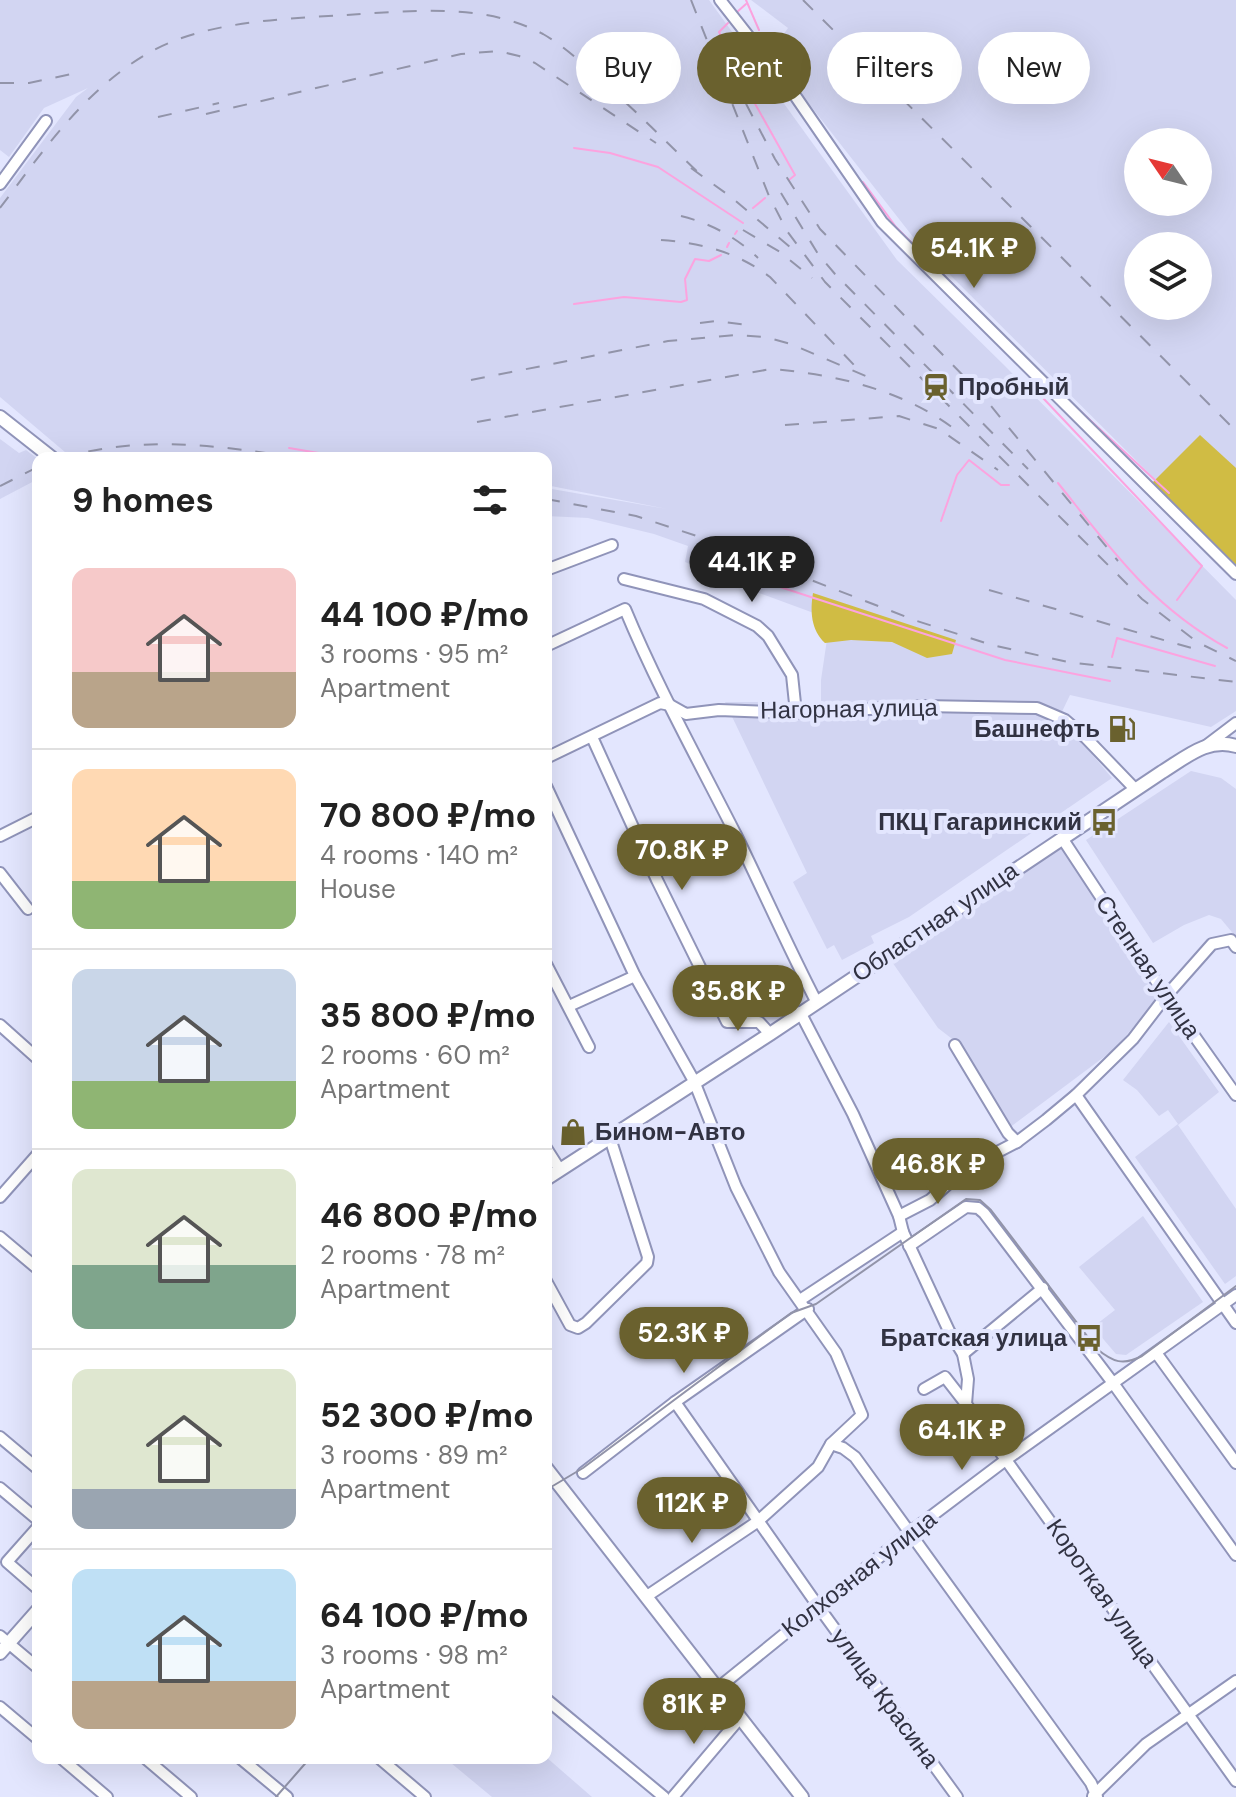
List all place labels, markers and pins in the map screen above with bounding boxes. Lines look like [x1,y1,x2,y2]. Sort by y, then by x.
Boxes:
pin: 54.1K ₽ [900,222,1048,290]
place label: Пробный [958,371,1069,402]
station icon: Пробный [921,372,951,402]
pin: 44.1K ₽ [678,536,826,604]
place label: Башнефть [974,713,1100,744]
fuel station icon: Башнефть [1107,714,1137,744]
place label: ПКЦ Гагаринский [878,806,1082,837]
bus stop icon: ПКЦ Гагаринский [1089,807,1119,837]
pin: 70.8K ₽ [608,824,756,892]
pin: 35.8K ₽ [664,965,812,1033]
place label: Бином-Авто [595,1116,745,1147]
shop icon: Бином-Авто [558,1117,588,1147]
pin: 46.8K ₽ [864,1138,1012,1206]
pin: 52.3K ₽ [610,1307,758,1375]
place label: Братская улица [881,1322,1068,1353]
bus stop icon: Братская улица [1074,1323,1104,1353]
pin: 64.1K ₽ [888,1404,1036,1472]
pin: 112K ₽ [627,1477,757,1545]
pin: 81K ₽ [638,1678,750,1746]

